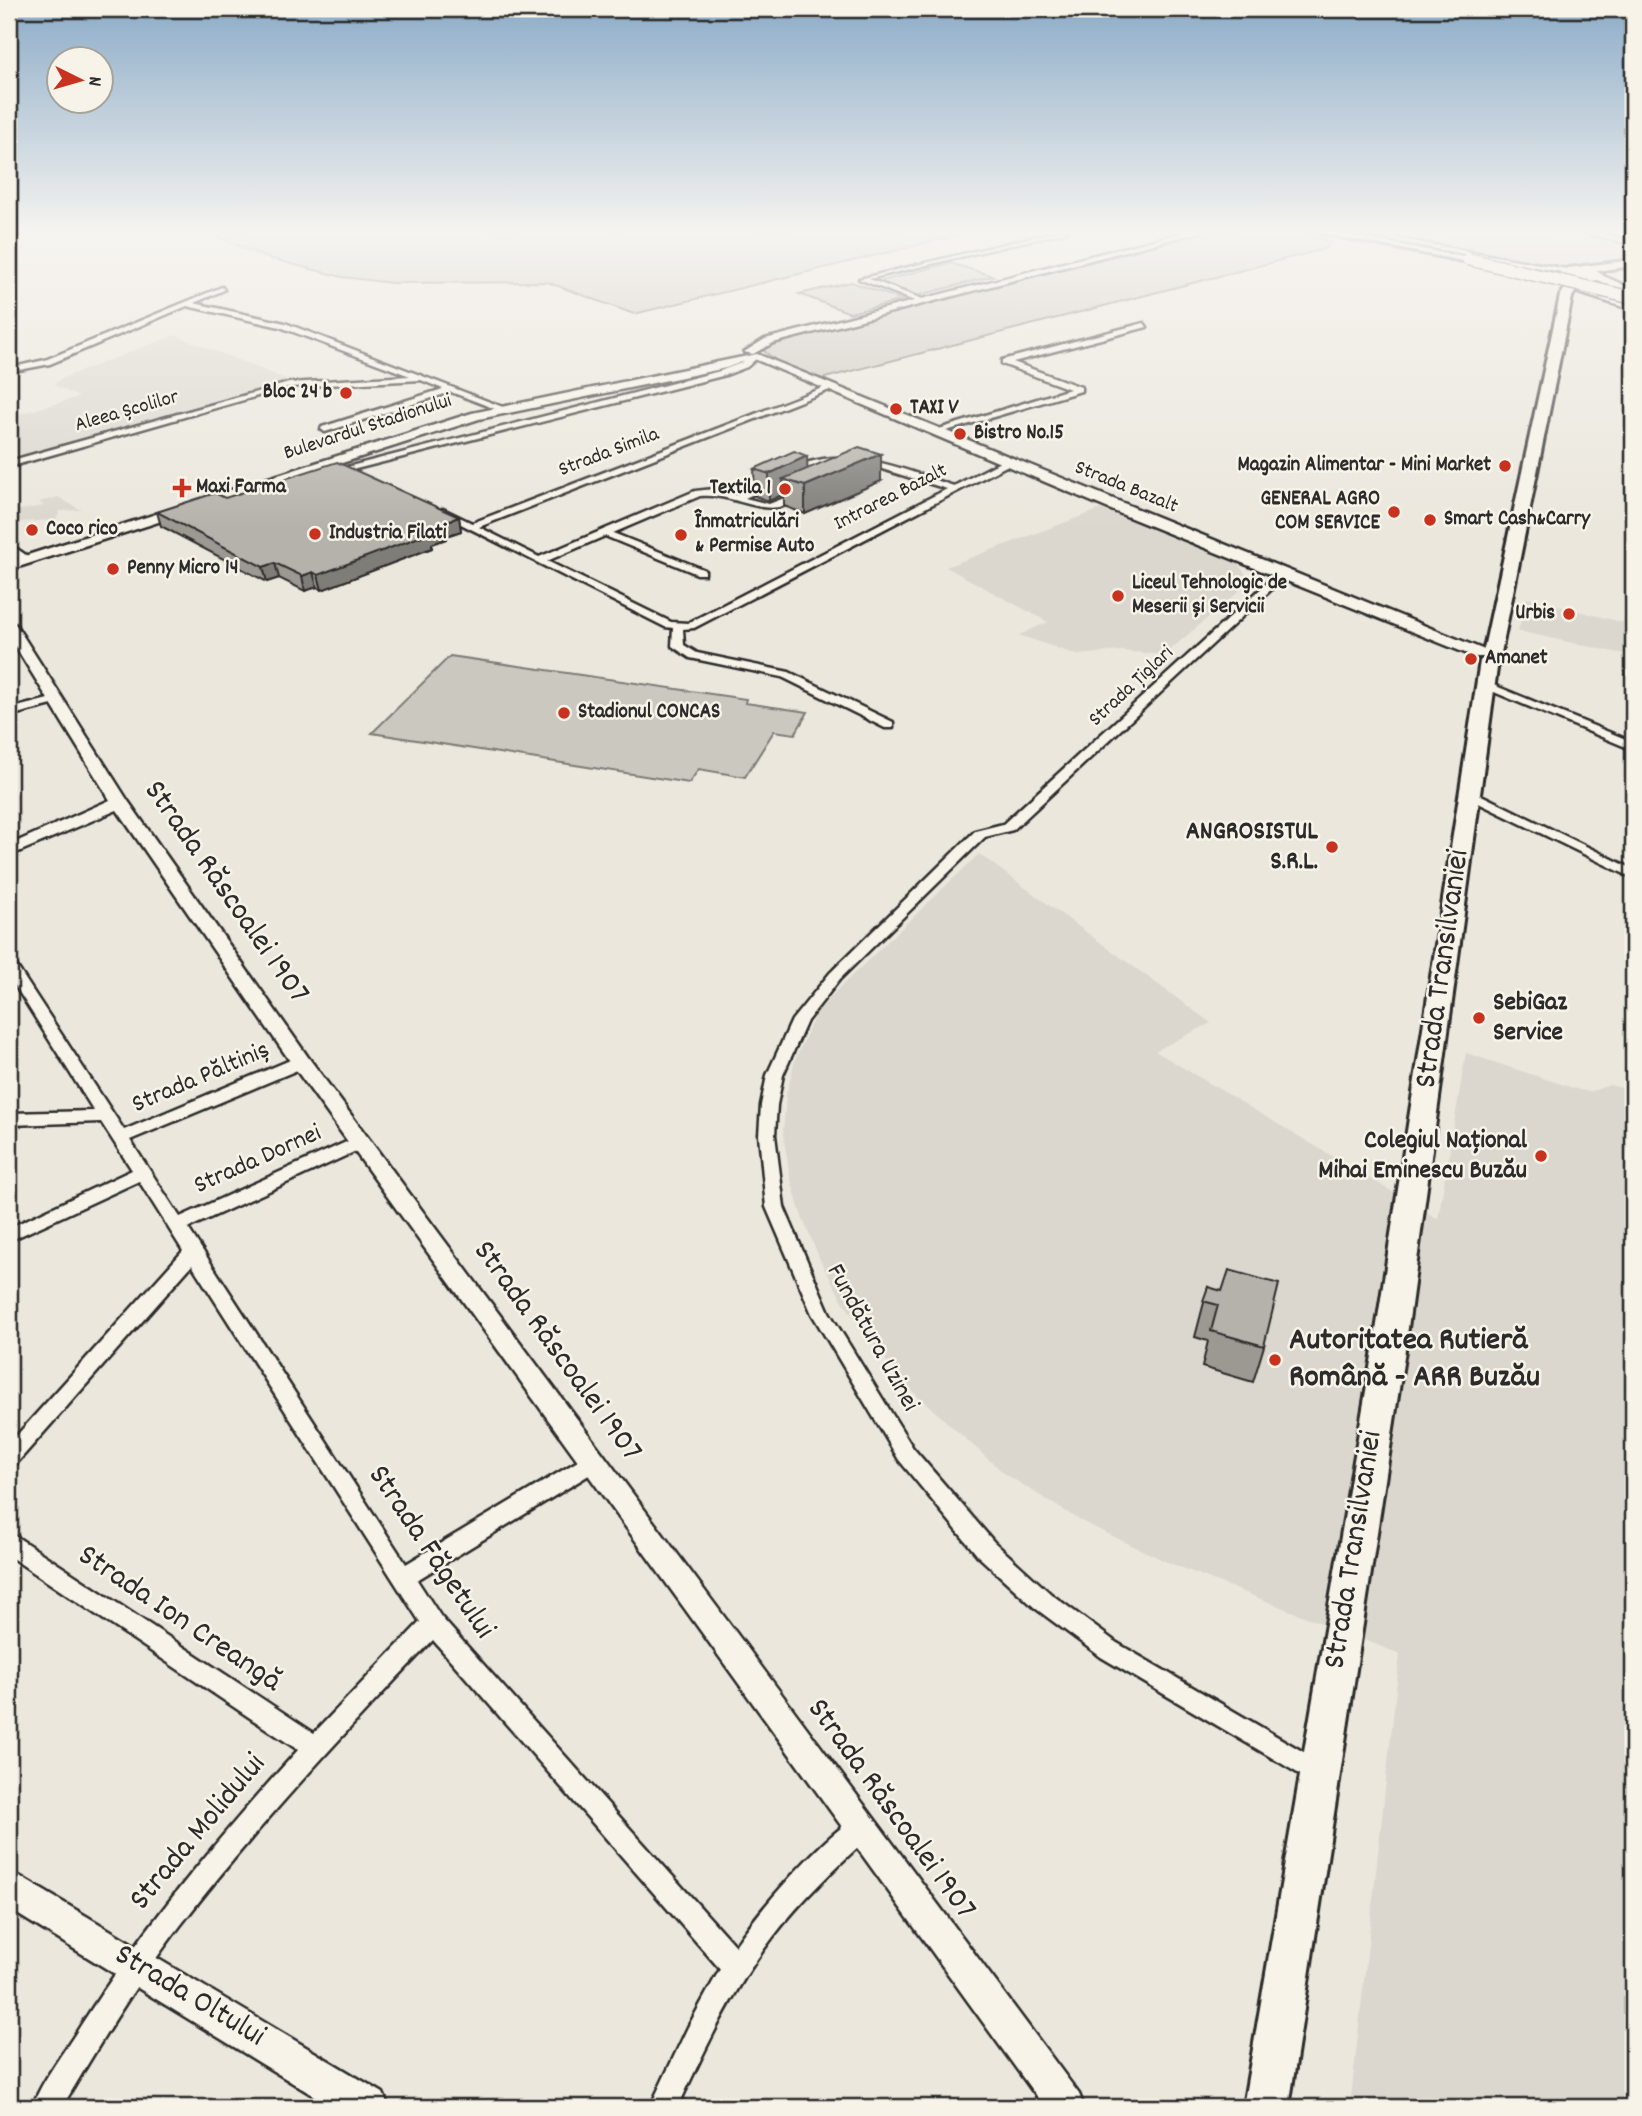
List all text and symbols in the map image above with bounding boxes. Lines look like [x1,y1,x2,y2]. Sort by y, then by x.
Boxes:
north arrow [46,46,116,116]
text: N [80,75,107,87]
place label: Bloc 24 b [263,378,332,408]
street label: Aleea Școlilor [71,383,183,441]
marker: Bloc 24 b [338,385,354,401]
street label: Bulevardul Stadionului [280,387,456,469]
place label: TAXI V [910,394,960,424]
marker: TAXI V [888,401,904,417]
place label: Bistro No.15 [974,419,1064,449]
street label: Strada Simila [554,420,665,486]
marker: Bistro No.15 [952,426,968,442]
place label: Magazin Alimentar - Mini Market [1238,451,1491,481]
street label: Strada Bazalt [1070,454,1183,523]
street label: Intrarea Bazalt [829,456,953,539]
marker: Magazin Alimentar - Mini Market [1497,458,1513,474]
place label: Maxi Farma [196,473,287,503]
place label: Textila 1 [710,474,771,504]
marker: Maxi Farma [174,480,190,496]
marker: Textila 1 [777,481,793,497]
place label: GENERAL AGRO COM SERVICE [1261,485,1380,539]
marker: GENERAL AGRO COM SERVICE [1386,504,1402,520]
place label: Smart Cash&Carry [1444,505,1592,535]
place label: Înmatriculări & Permise Auto [694,508,814,562]
marker: Smart Cash&Carry [1422,512,1438,528]
place label: Coco rico [46,515,118,545]
place label: Industria Filati [329,519,447,549]
marker: Coco rico [24,522,40,538]
marker: Industria Filati [307,526,323,542]
marker: Înmatriculări & Permise Auto [673,527,689,543]
place label: Penny Micro 14 [127,554,238,584]
marker: Penny Micro 14 [105,561,121,577]
place label: Liceul Tehnologic de Meserii și Servicii [1132,569,1287,623]
marker: Liceul Tehnologic de Meserii și Servicii [1110,588,1126,604]
place label: Urbis [1515,599,1555,629]
marker: Urbis [1561,606,1577,622]
street label: Strada Țiglari [1083,639,1181,734]
place label: Amanet [1485,644,1548,674]
marker: Amanet [1463,651,1479,667]
place label: Stadionul CONCAS [578,698,720,728]
marker: Stadionul CONCAS [556,705,572,721]
street label: Strada Răscoalei 1907 [131,772,319,1014]
place label: ANGROSISTUL S.R.L. [1186,814,1318,881]
marker: ANGROSISTUL S.R.L. [1324,839,1340,855]
street label: Strada Transilvaniei [1404,847,1484,1091]
place label: SebiGaz Service [1493,985,1568,1052]
marker: SebiGaz Service [1471,1010,1487,1026]
street label: Strada Păltiniș [126,1032,276,1124]
street label: Strada Dornei [188,1115,328,1205]
place label: Colegiul Național Mihai Eminescu Buzău [1318,1123,1528,1190]
marker: Colegiul Național Mihai Eminescu Buzău [1533,1148,1549,1164]
street label: Strada Răscoalei 1907 [460,1232,652,1472]
street label: Fundătura Uzinei [816,1257,928,1419]
place label: Autoritatea Rutieră Română - ARR Buzău [1289,1319,1540,1402]
marker: Autoritatea Rutieră Română - ARR Buzău [1267,1352,1283,1368]
street label: Strada Transilvaniei [1313,1428,1397,1672]
street label: Strada Făgetului [355,1457,505,1649]
street label: Strada Ion Creangă [68,1534,291,1706]
street label: Strada Răscoalei 1907 [794,1690,986,1930]
street label: Strada Molidului [119,1744,279,1922]
street label: Strada Oltului [105,1934,273,2060]

